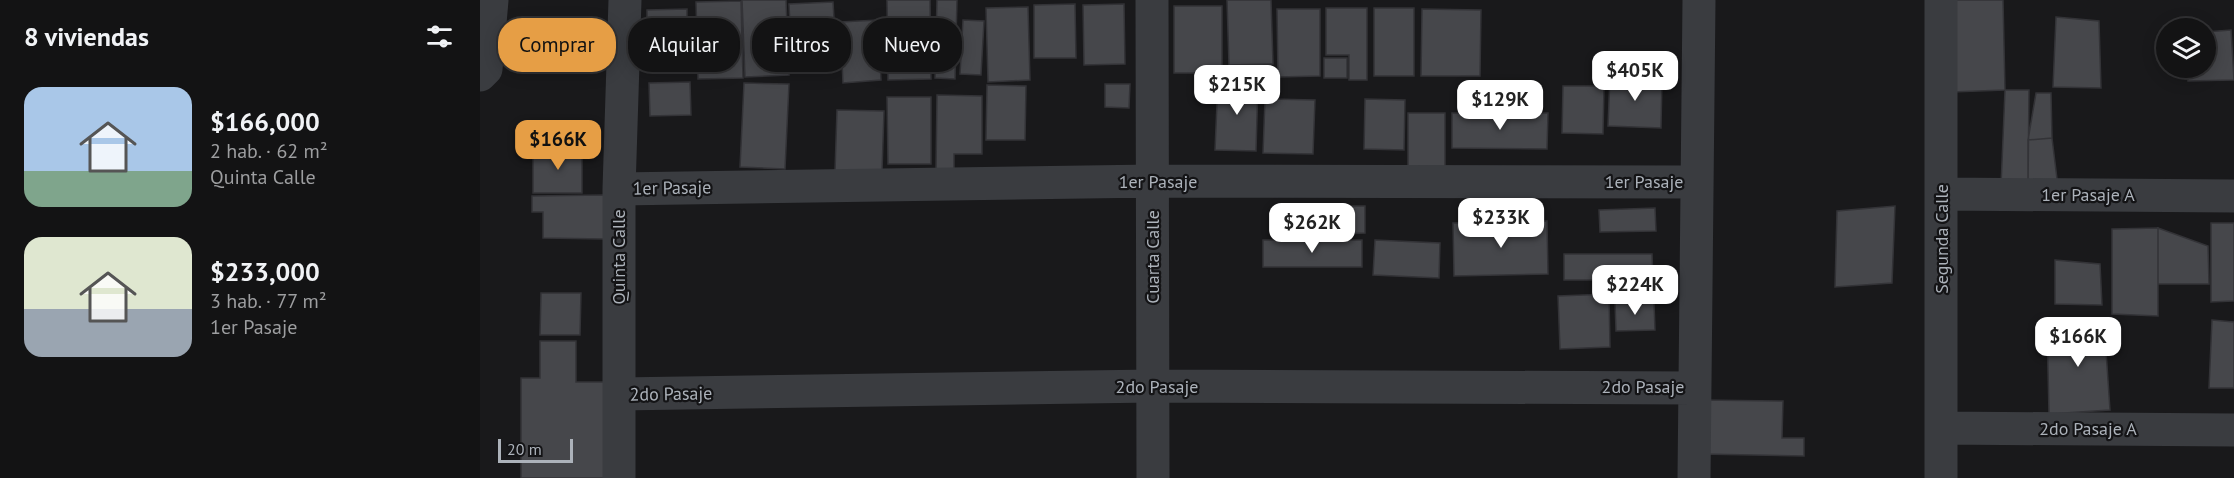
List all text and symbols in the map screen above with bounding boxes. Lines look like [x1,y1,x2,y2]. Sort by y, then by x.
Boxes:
chip: Comprar [498,18,616,72]
chip: Alquilar [628,18,740,72]
chip: Filtros [752,18,851,72]
chip: Nuevo [863,18,962,72]
map controls [2156,18,2216,78]
button: layers [2156,18,2216,78]
text: 8 viviendas [24,20,149,53]
icon: filters [423,20,456,53]
pin: $405K [1593,51,1677,102]
text: $405K [1606,57,1664,83]
pin: $215K [1195,65,1279,116]
text: $215K [1208,71,1266,97]
pin: $129K [1458,80,1542,131]
text: $129K [1471,86,1529,112]
text: $166,000 [210,105,320,138]
icon: home [72,111,144,183]
pin: $166K [516,120,600,171]
text: $166K [529,126,587,152]
text: 2 hab. · 62 m² [210,138,328,164]
text: Quinta Calle [210,164,316,190]
street label: 1er Pasaje [1119,170,1197,193]
street label: 1er Pasaje [1605,170,1683,193]
street label: 1er Pasaje [632,175,712,200]
street label: 1er Pasaje A [2041,183,2135,206]
street label: Segunda Calle [1930,184,1953,294]
pin: $233K [1459,198,1543,249]
pin: $262K [1270,203,1354,254]
text: $233K [1472,204,1530,230]
street label: Quinta Calle [607,209,630,305]
text: $262K [1283,209,1341,235]
street label: Cuarta Calle [1141,210,1164,304]
text: $233,000 [210,255,320,288]
icon: home [72,261,144,333]
pin: $224K [1593,265,1677,316]
text: $224K [1606,271,1664,297]
text: 3 hab. · 77 m² [210,288,327,314]
text: 1er Pasaje [210,314,297,340]
pin: $166K [2036,317,2120,368]
text: $166K [2049,323,2107,349]
street label: 2do Pasaje [1116,375,1198,398]
street label: 2do Pasaje [1602,375,1684,398]
street label: 2do Pasaje [629,381,713,406]
street label: 2do Pasaje A [2039,417,2137,440]
scale bar [498,436,573,464]
text: 20 m [507,439,542,459]

